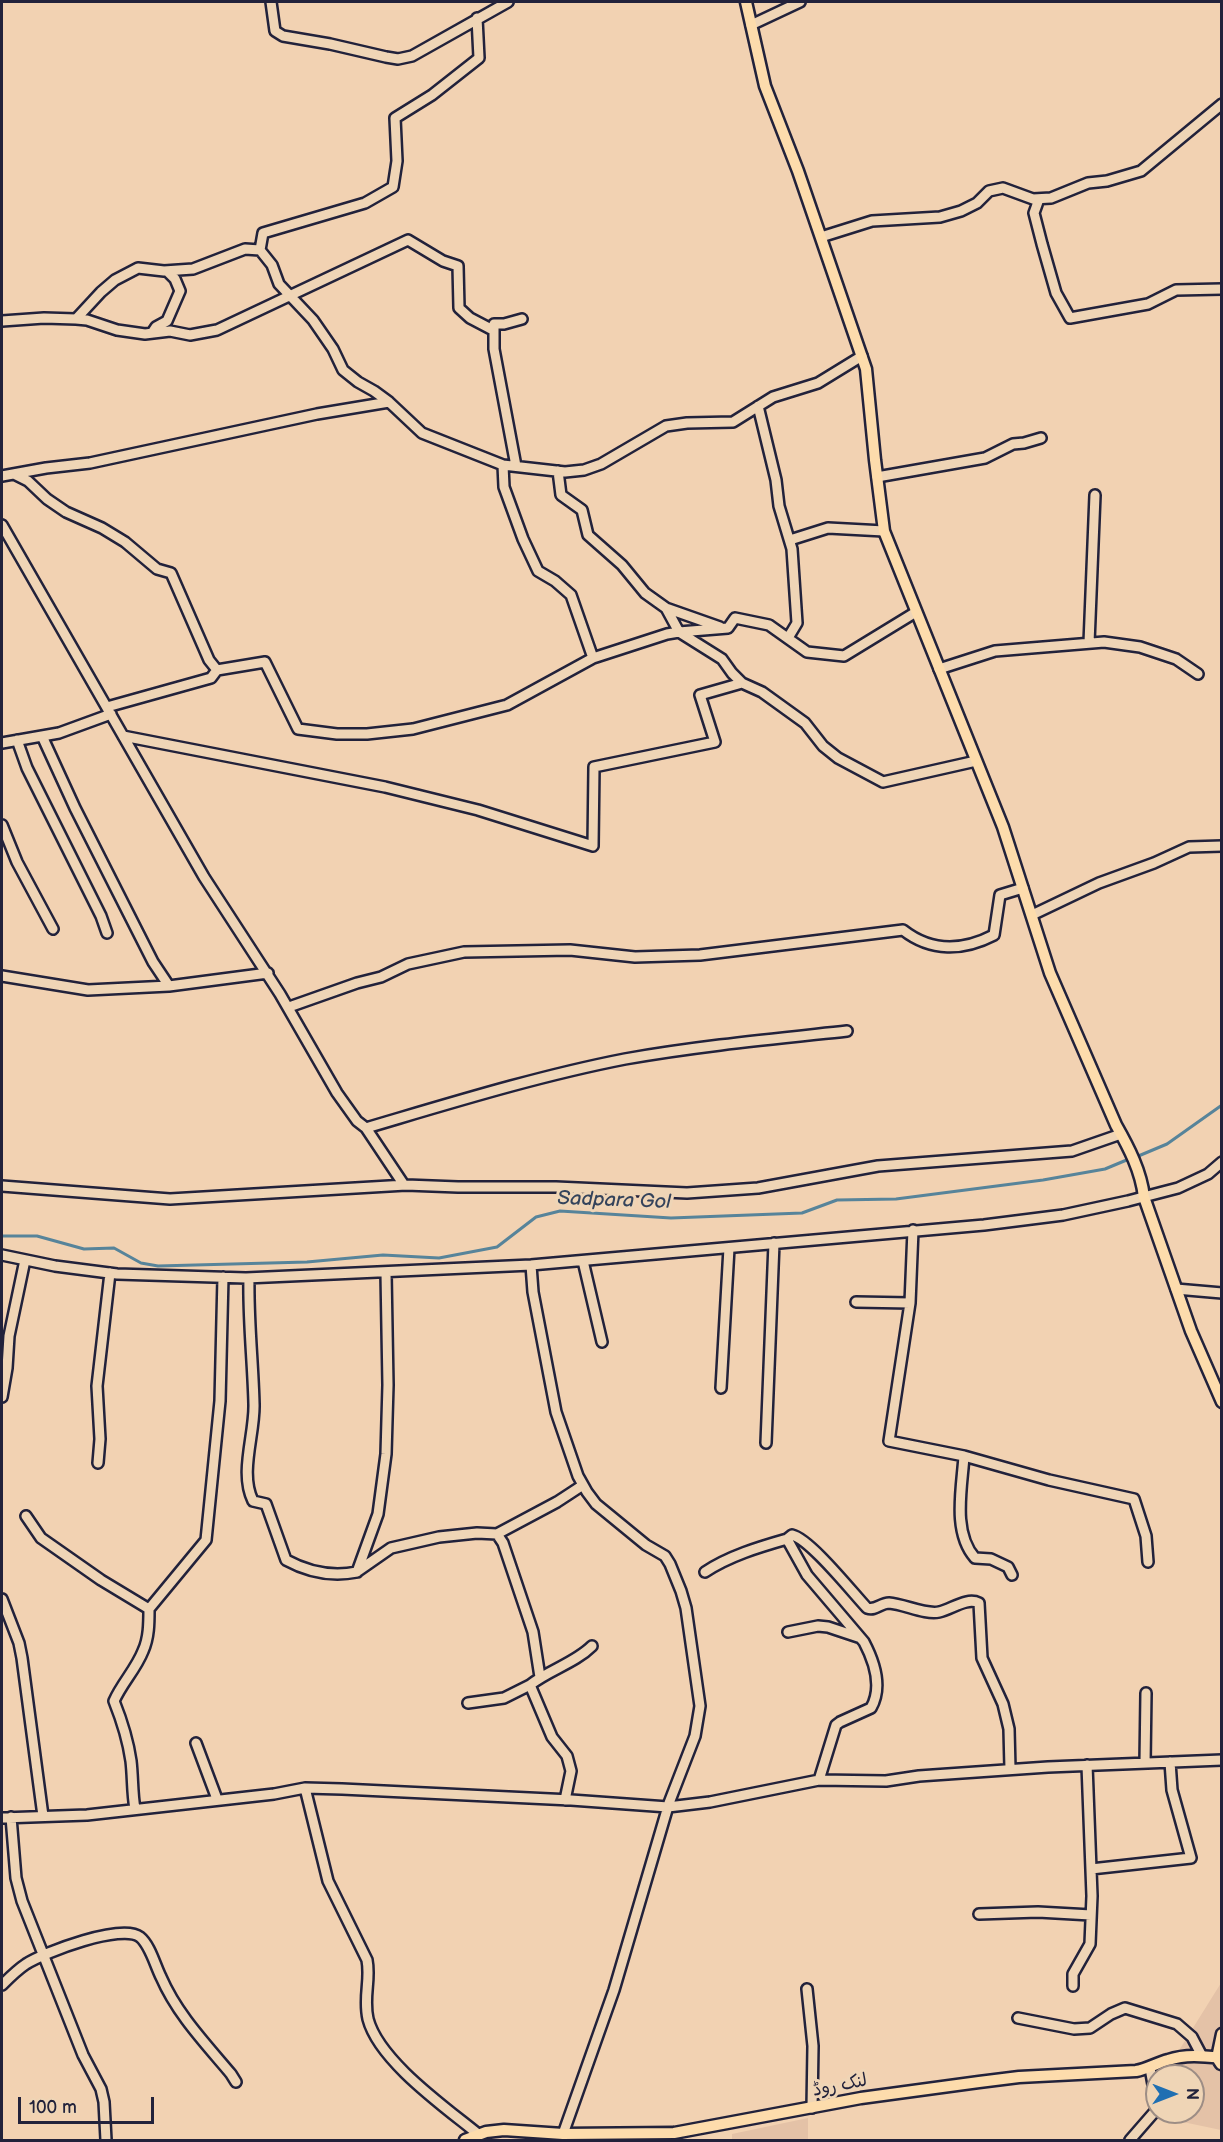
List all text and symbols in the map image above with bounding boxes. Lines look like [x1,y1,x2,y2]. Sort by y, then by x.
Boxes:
water label: Sadpara Gol [557,1187,671,1215]
north arrow [1145,2064,1205,2124]
street label: لنک روڈ [811,2070,869,2102]
scale bar [21,2085,158,2123]
text: N [1182,2088,1201,2100]
text: 100 m [29,2097,77,2118]

